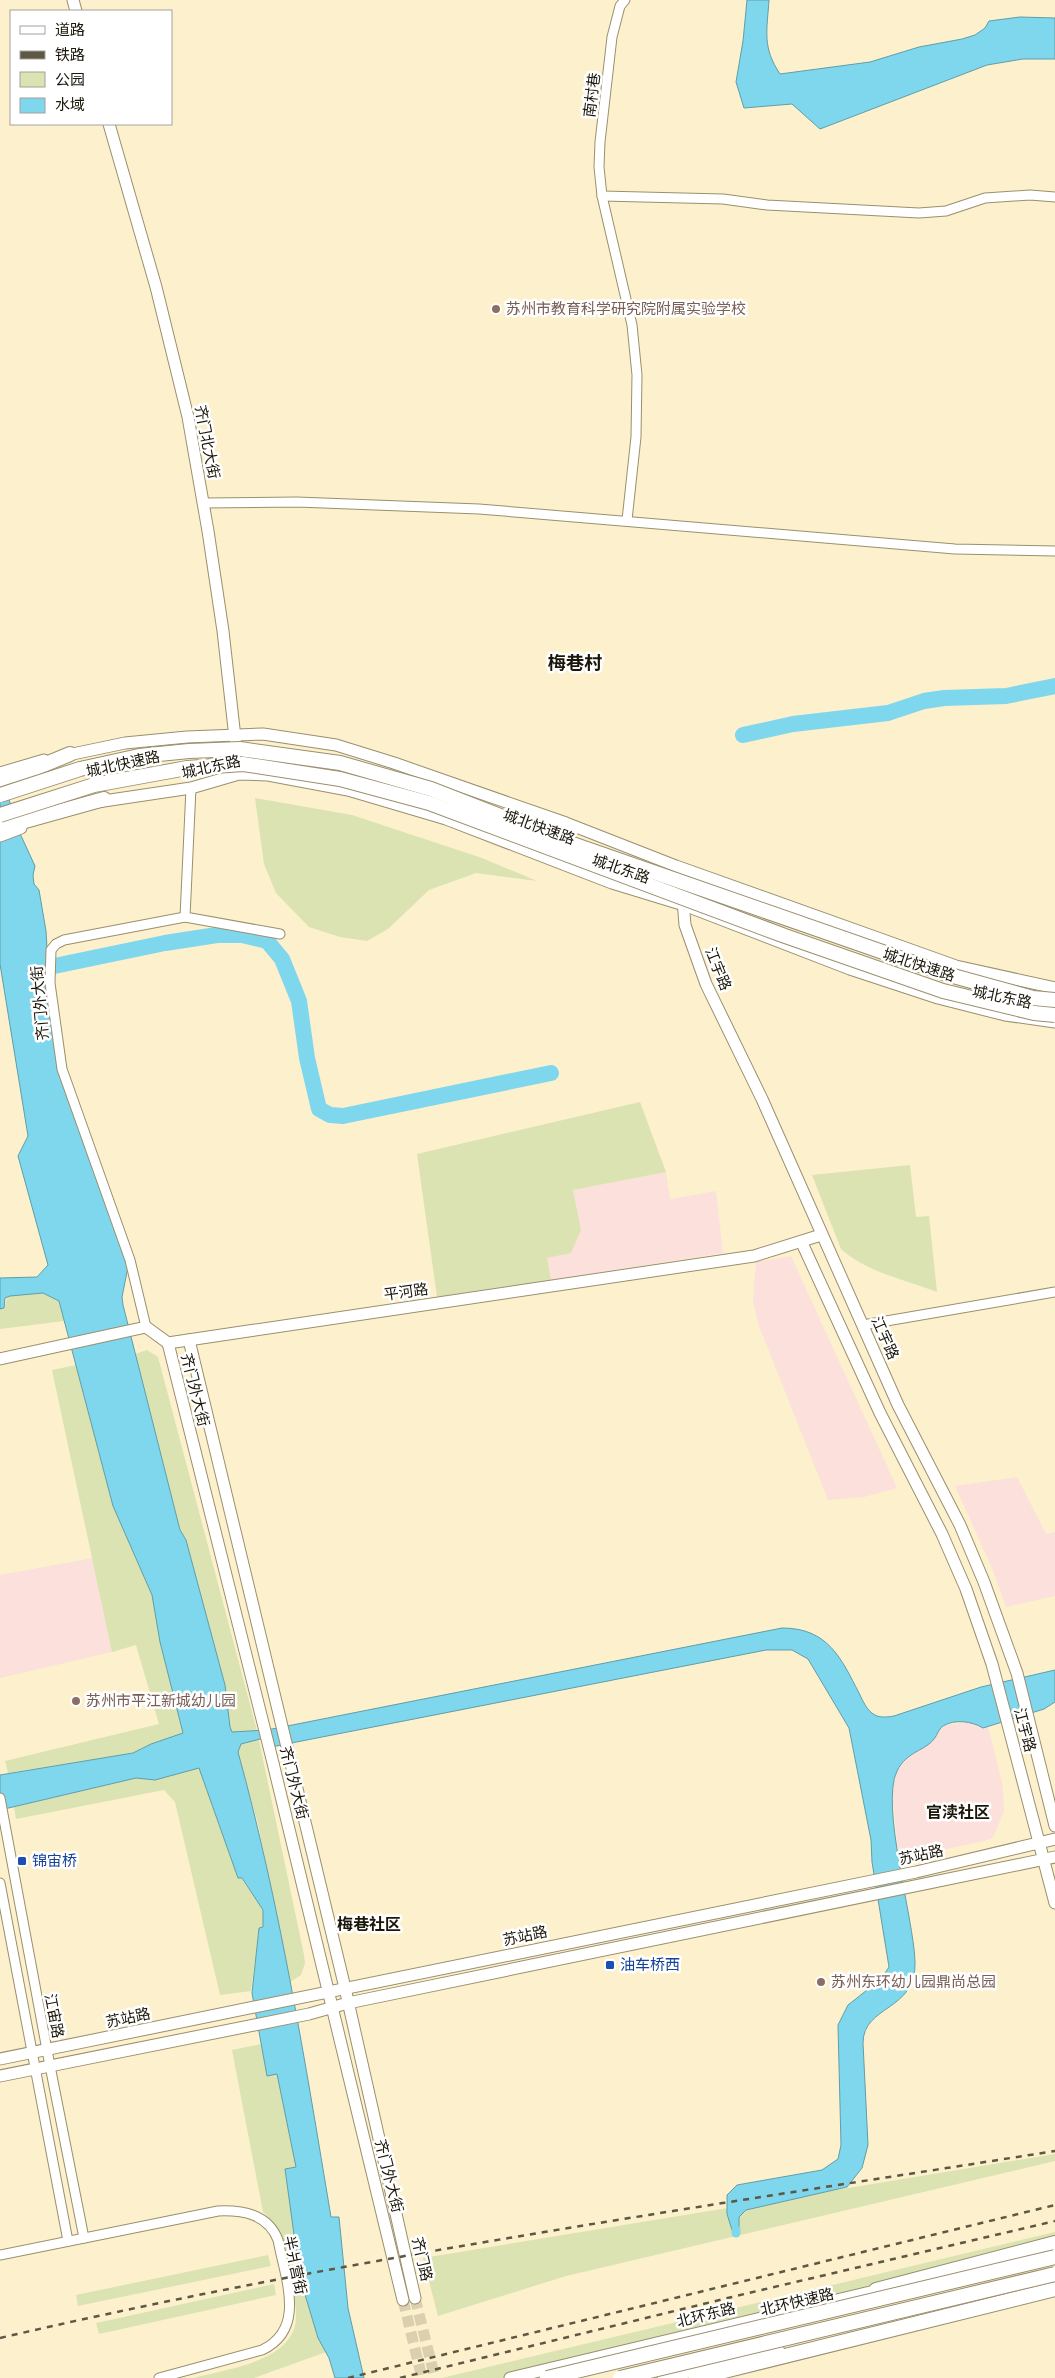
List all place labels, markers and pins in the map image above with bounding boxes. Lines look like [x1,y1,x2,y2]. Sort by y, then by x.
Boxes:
place label: 苏州市教育科学研究院附属实验学校 [506,299,746,317]
marker: 苏州市教育科学研究院附属实验学校 [490,303,502,315]
place label: 苏州市平江新城幼儿园 [86,1691,236,1709]
marker: 苏州市平江新城幼儿园 [70,1695,82,1707]
place label: 锦宙桥 [32,1851,77,1869]
marker: 锦宙桥 [16,1855,28,1867]
place label: 油车桥西 [620,1955,680,1973]
marker: 油车桥西 [604,1959,616,1971]
place label: 苏州东环幼儿园鼎尚总园 [831,1972,996,1990]
marker: 苏州东环幼儿园鼎尚总园 [815,1976,827,1988]

